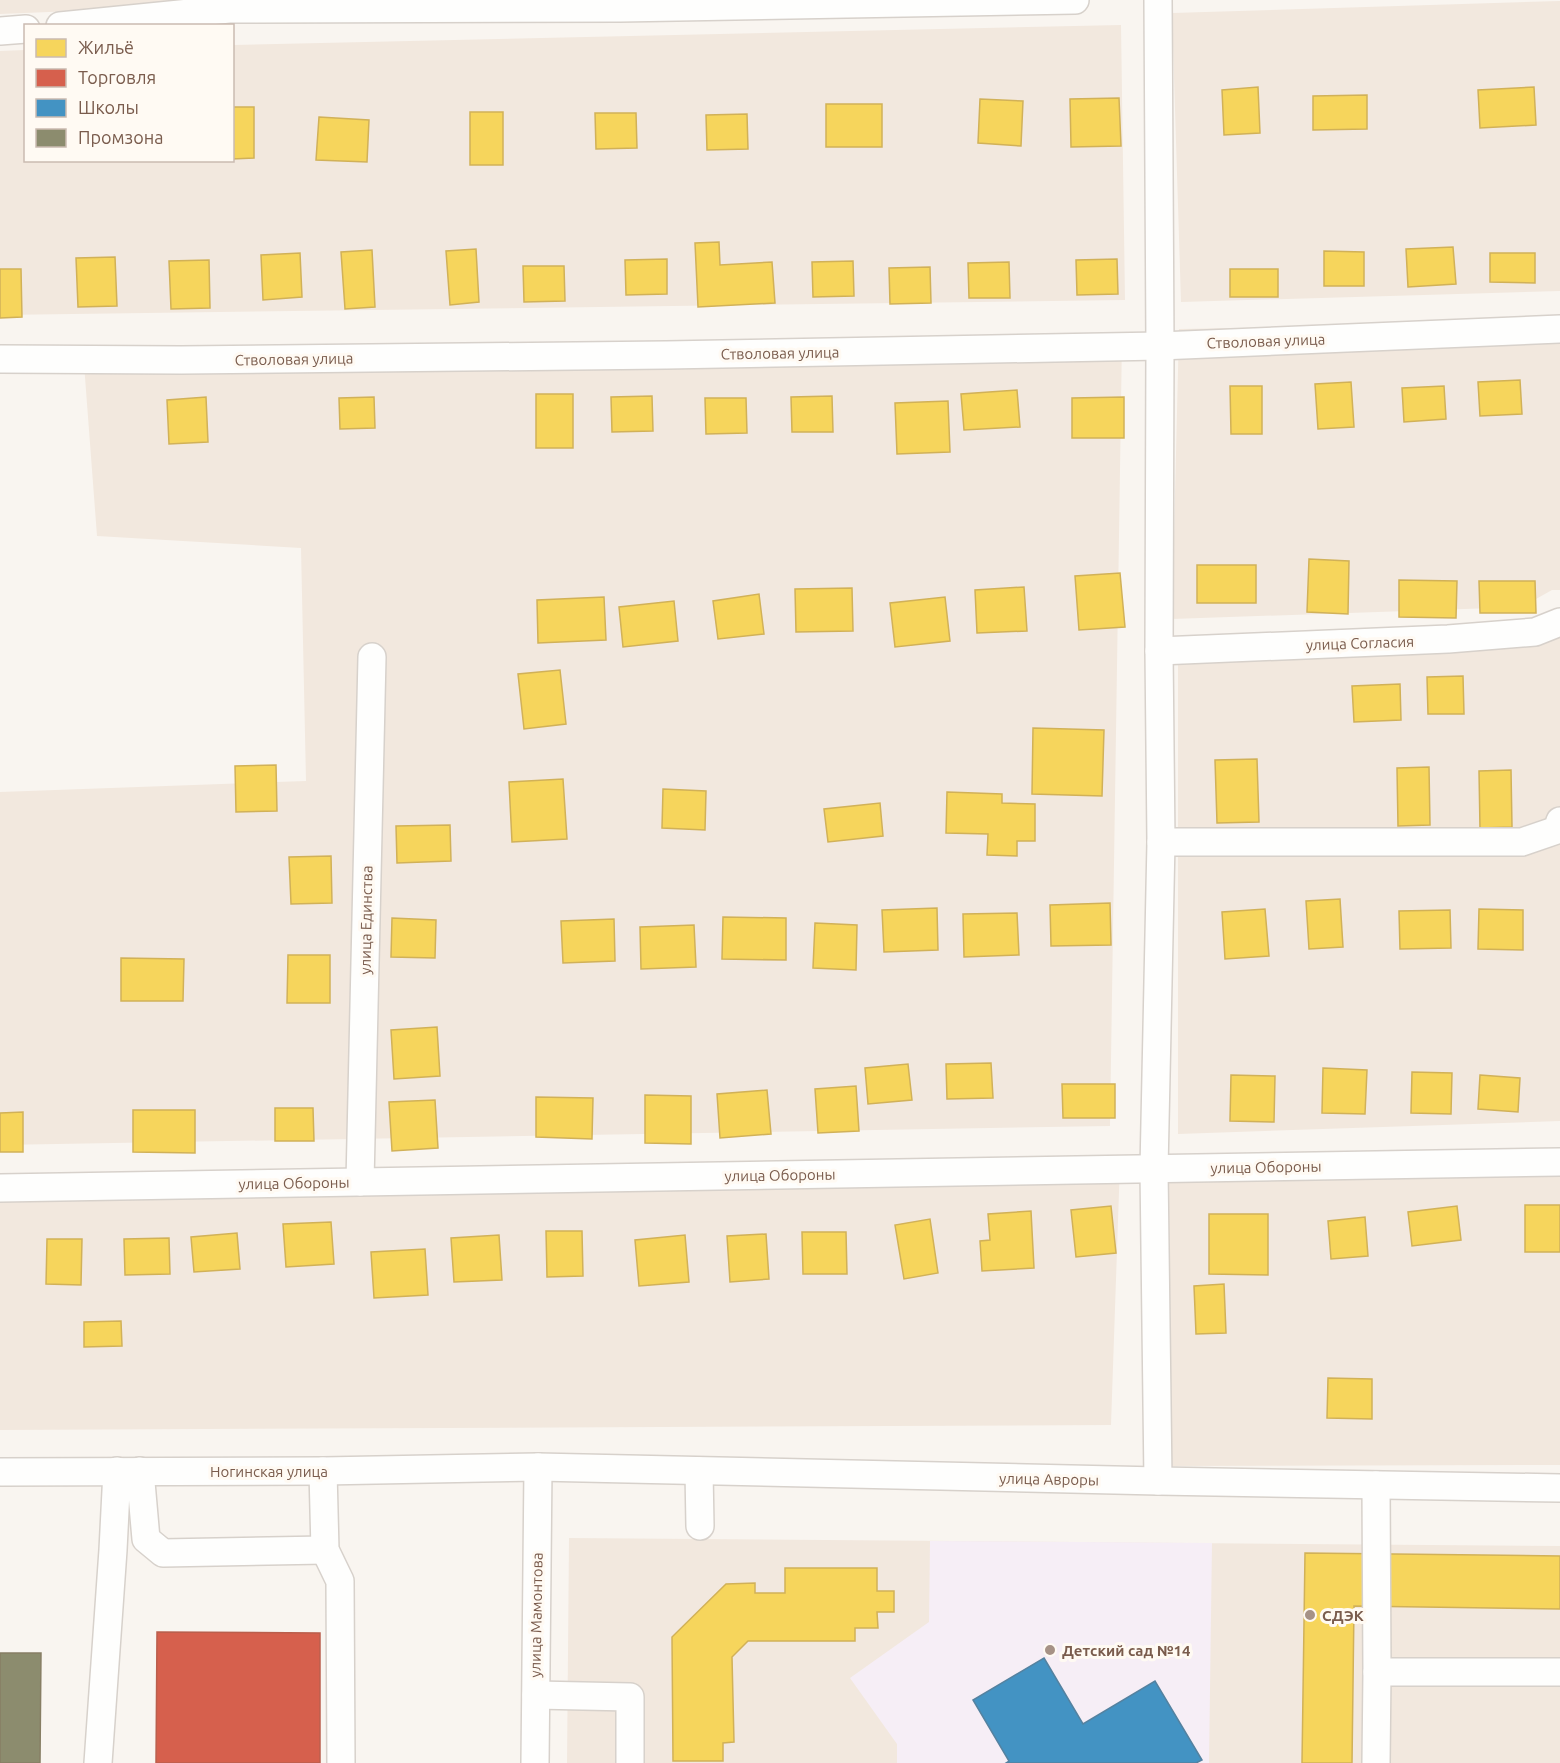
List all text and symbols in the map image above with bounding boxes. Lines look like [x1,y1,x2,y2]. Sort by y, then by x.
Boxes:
legend [24,24,234,162]
text: Жильё [78,37,134,57]
text: Торговля [78,67,156,87]
text: Школы [78,97,139,117]
text: Промзона [78,127,163,147]
street label: Стволовая улица [1206,330,1326,352]
street label: Стволовая улица [720,343,840,363]
street label: Стволовая улица [234,349,354,369]
street label: улица Согласия [1305,633,1415,653]
street label: улица Единства [357,865,375,975]
street label: улица Обороны [1210,1158,1322,1176]
street label: улица Обороны [724,1166,836,1184]
street label: улица Обороны [238,1174,350,1192]
street label: Ногинская улица [210,1463,328,1480]
street label: улица Авроры [999,1470,1099,1488]
street label: улица Мамонтова [526,1552,546,1678]
place label: СДЭК [1322,1607,1364,1624]
marker: СДЭК [1303,1608,1317,1622]
place label: Детский сад №14 [1062,1642,1190,1659]
marker: Детский сад №14 [1043,1643,1057,1657]

